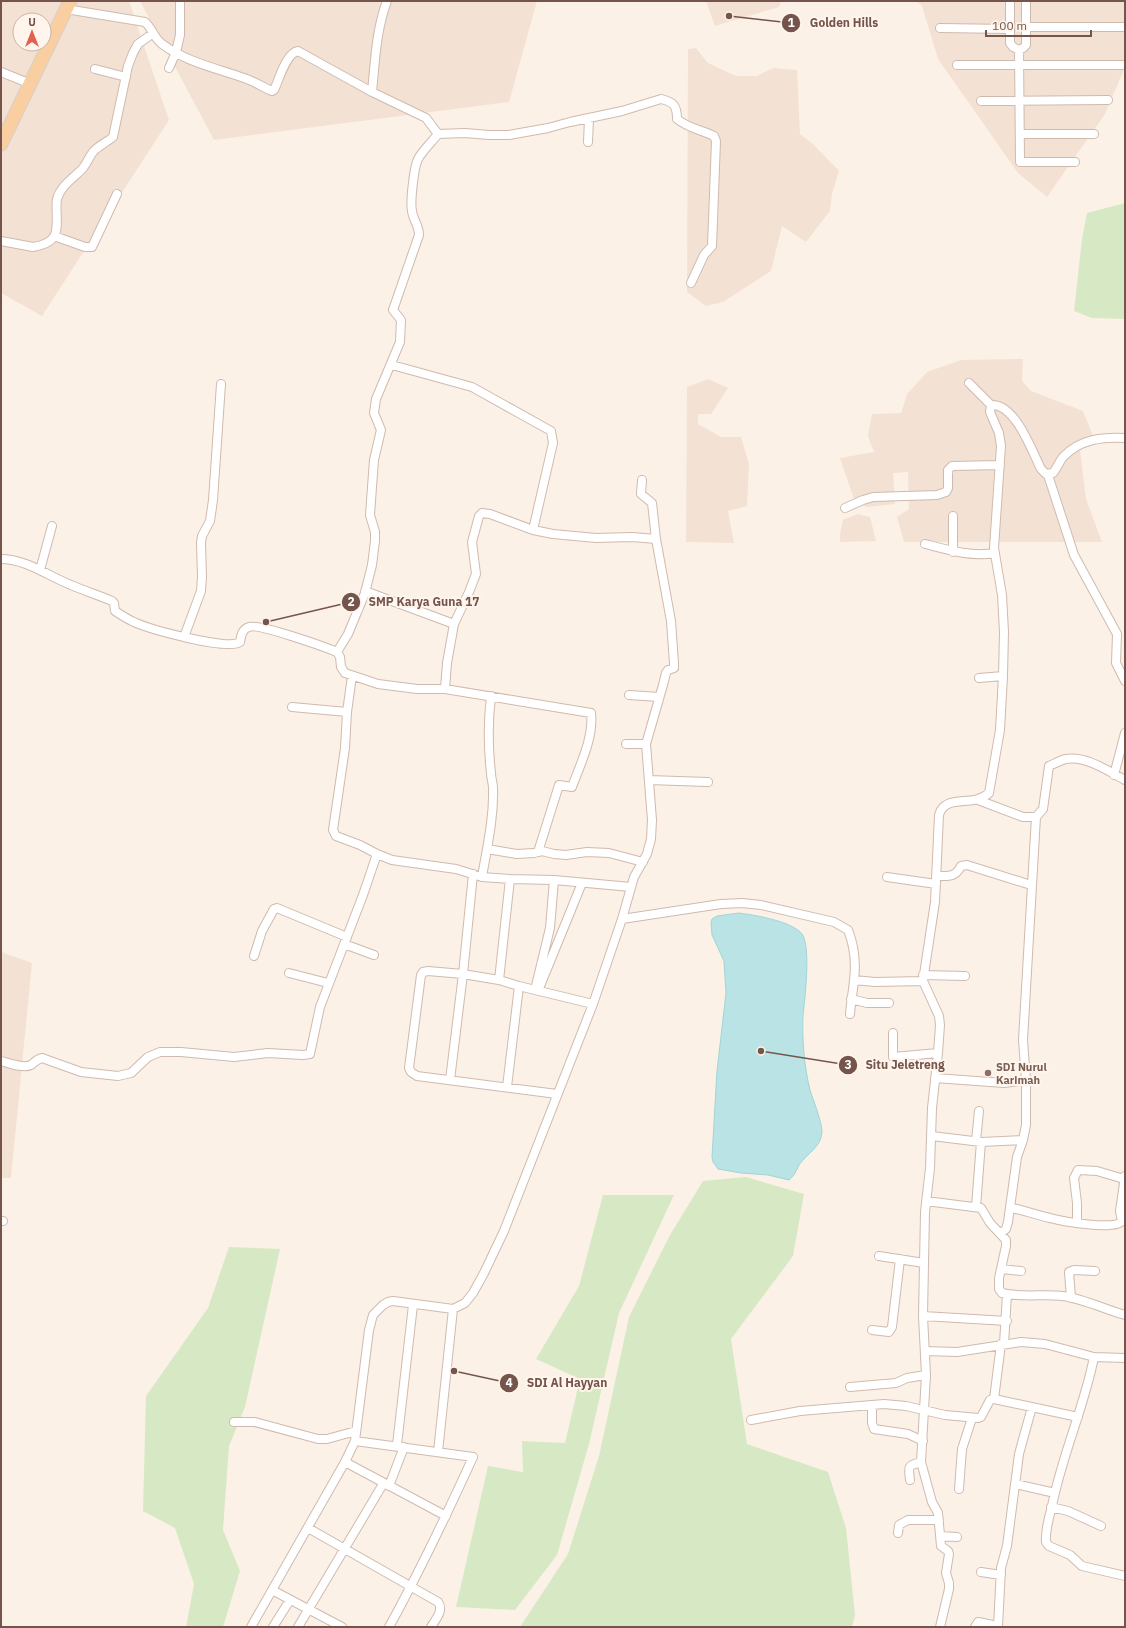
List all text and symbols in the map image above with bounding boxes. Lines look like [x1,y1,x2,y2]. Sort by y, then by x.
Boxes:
callout: Golden Hills [781,11,886,35]
north arrow [12,12,52,52]
scale bar [986,12,1091,38]
text: U [28,15,36,29]
text: 1 [787,15,795,30]
text: Golden Hills [810,15,878,30]
text: 100 m [992,18,1027,33]
callout: SMP Karya Guna 17 [341,590,487,614]
text: 2 [347,594,355,609]
text: SMP Karya Guna 17 [369,594,479,609]
callout: Situ Jeletreng [838,1053,953,1077]
text: 3 [844,1057,852,1072]
text: Situ Jeletreng [865,1057,945,1072]
place label: SDI Nurul Karimah [996,1060,1047,1087]
marker: SDI Nurul Karimah [983,1068,993,1078]
callout: SDI Al Hayyan [499,1371,615,1395]
text: 4 [505,1375,513,1390]
text: SDI Al Hayyan [527,1375,607,1390]

